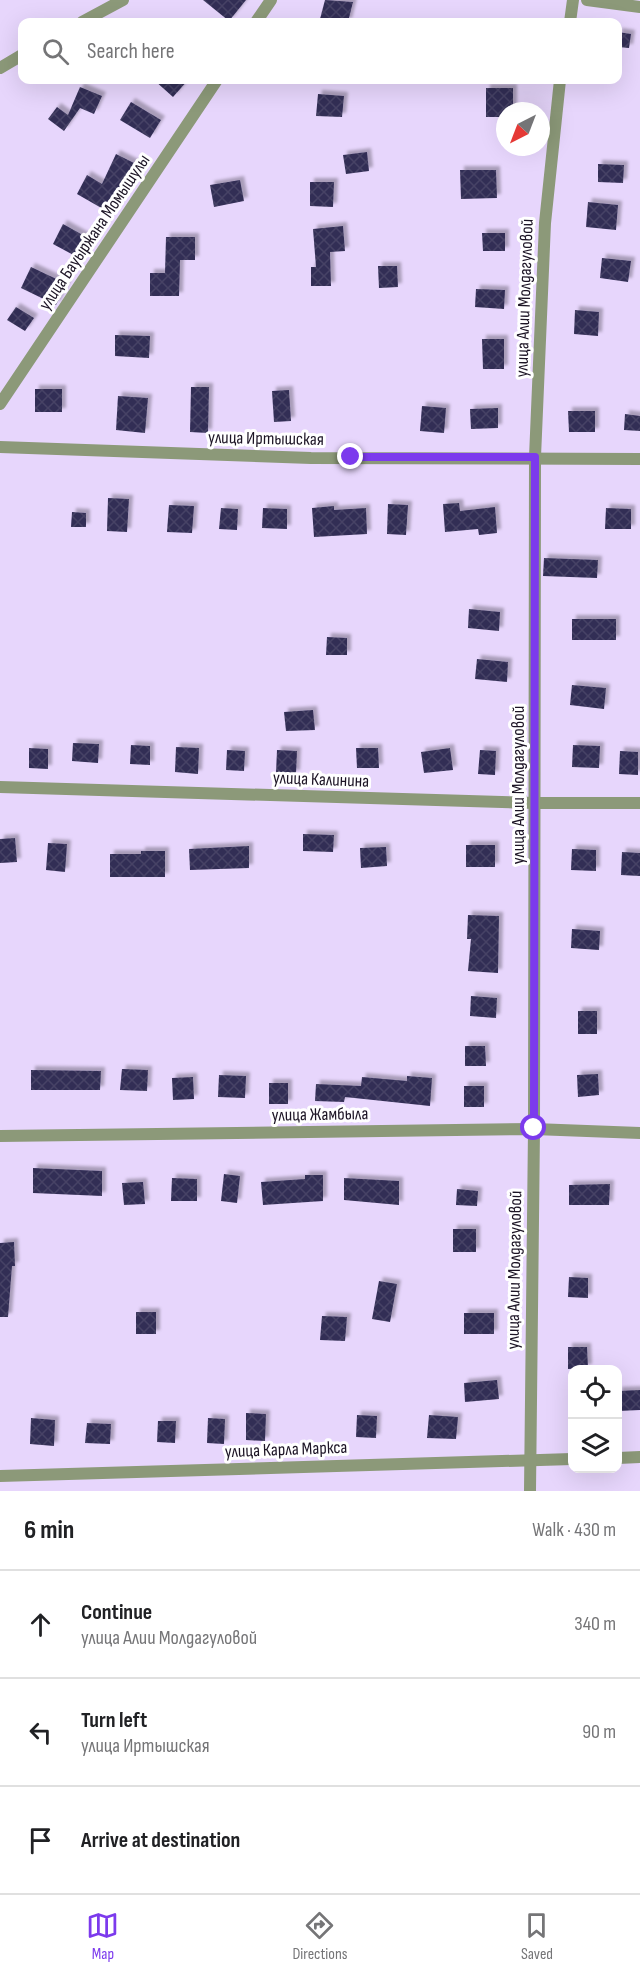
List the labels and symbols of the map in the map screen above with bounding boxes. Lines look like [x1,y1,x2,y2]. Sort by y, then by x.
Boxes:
north arrow [496,102,550,156]
street label: улица Бауыржана Момышулы [35,150,154,314]
street label: улица Алии Молдагуловой [511,218,538,378]
street label: улица Иртышская [208,427,324,450]
route end [337,443,363,469]
street label: улица Алии Молдагуловой [508,706,529,864]
street label: улица Калинина [273,767,369,792]
street label: улица Жамбыла [271,1103,369,1126]
route start [520,1114,546,1140]
street label: улица Алии Молдагуловой [503,1191,526,1349]
street label: улица Карла Маркса [224,1437,348,1462]

